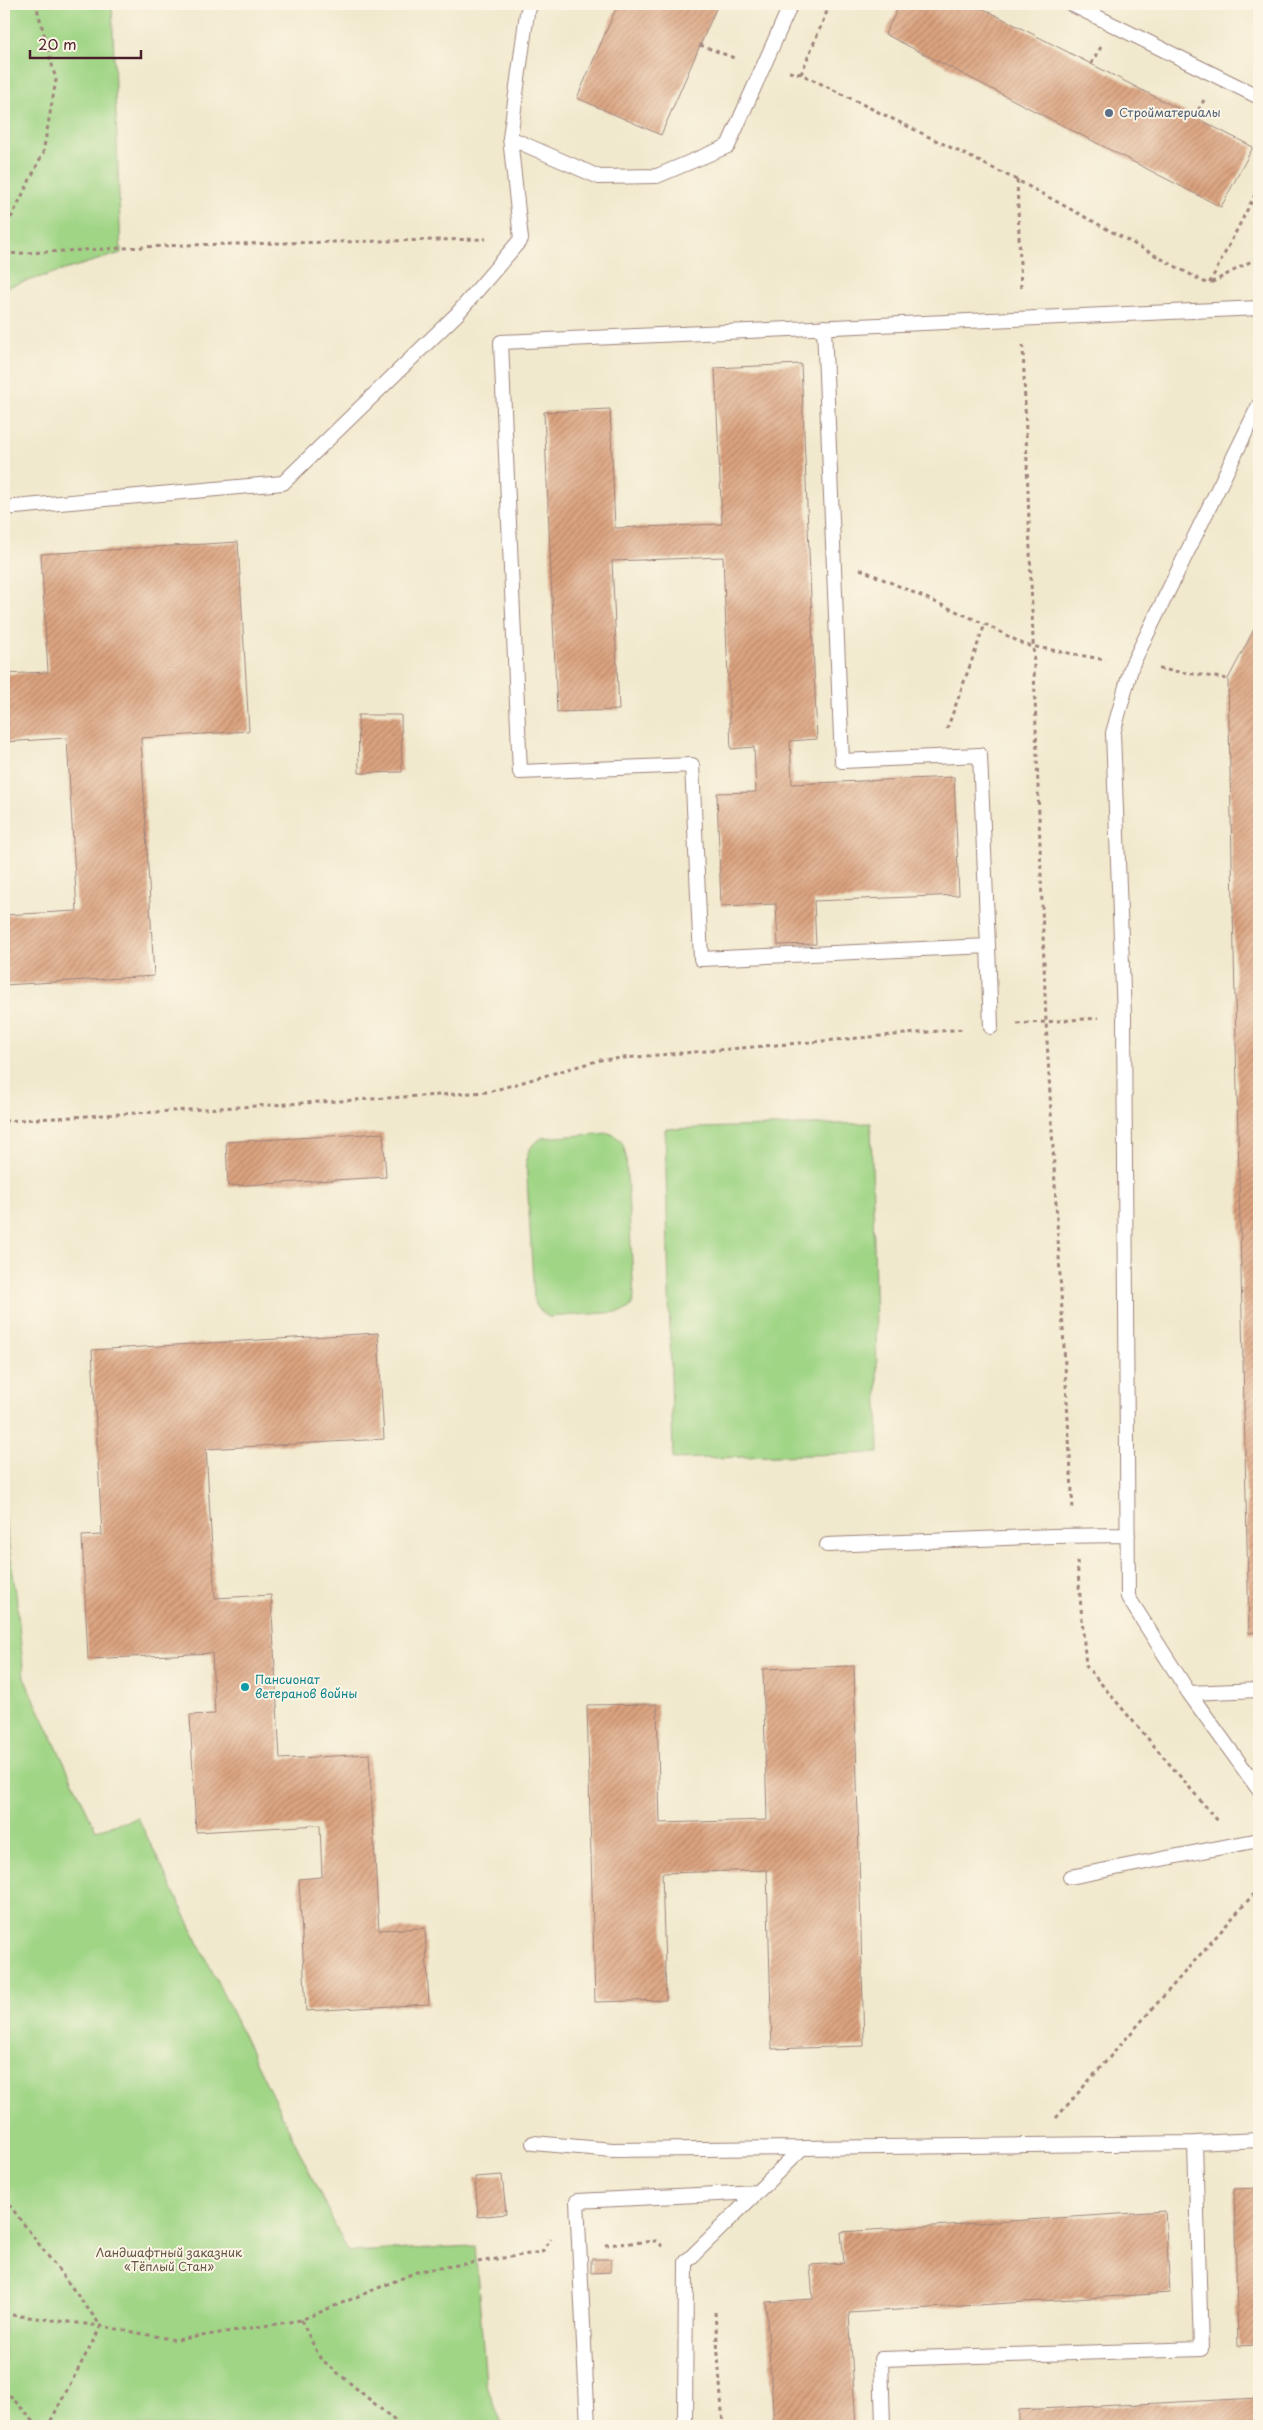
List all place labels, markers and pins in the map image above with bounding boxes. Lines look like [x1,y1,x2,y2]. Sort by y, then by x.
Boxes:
place label: Стройматериалы [1119,103,1221,121]
marker: Стройматериалы [1103,107,1115,119]
place label: Пансионат ветеранов войны [255,1670,358,1702]
marker: Пансионат ветеранов войны [239,1681,251,1693]

